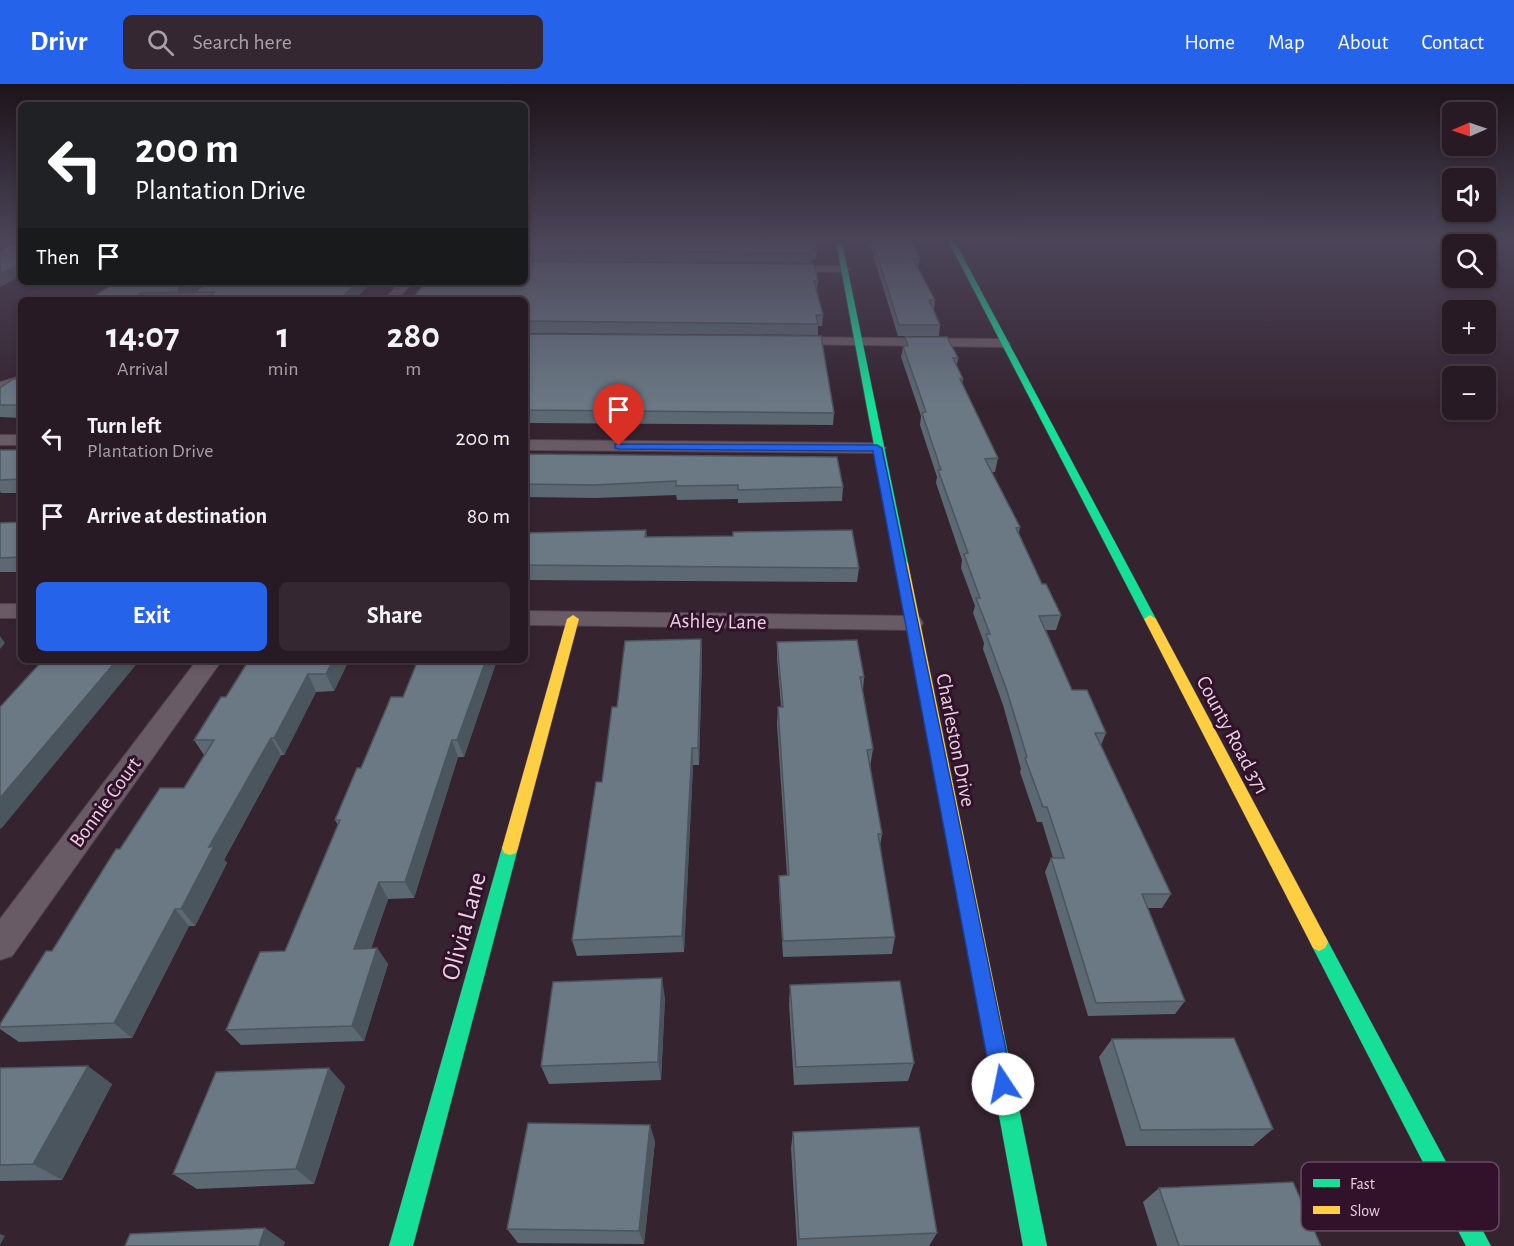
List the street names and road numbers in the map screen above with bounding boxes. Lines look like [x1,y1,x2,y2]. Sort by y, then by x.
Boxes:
street label: Ashley Lane [669,610,767,633]
street label: Charleston Drive [932,672,979,808]
street label: County Road 371 [1193,672,1273,798]
street label: Bonnie Court [66,753,145,851]
street label: Olivia Lane [437,869,491,983]

